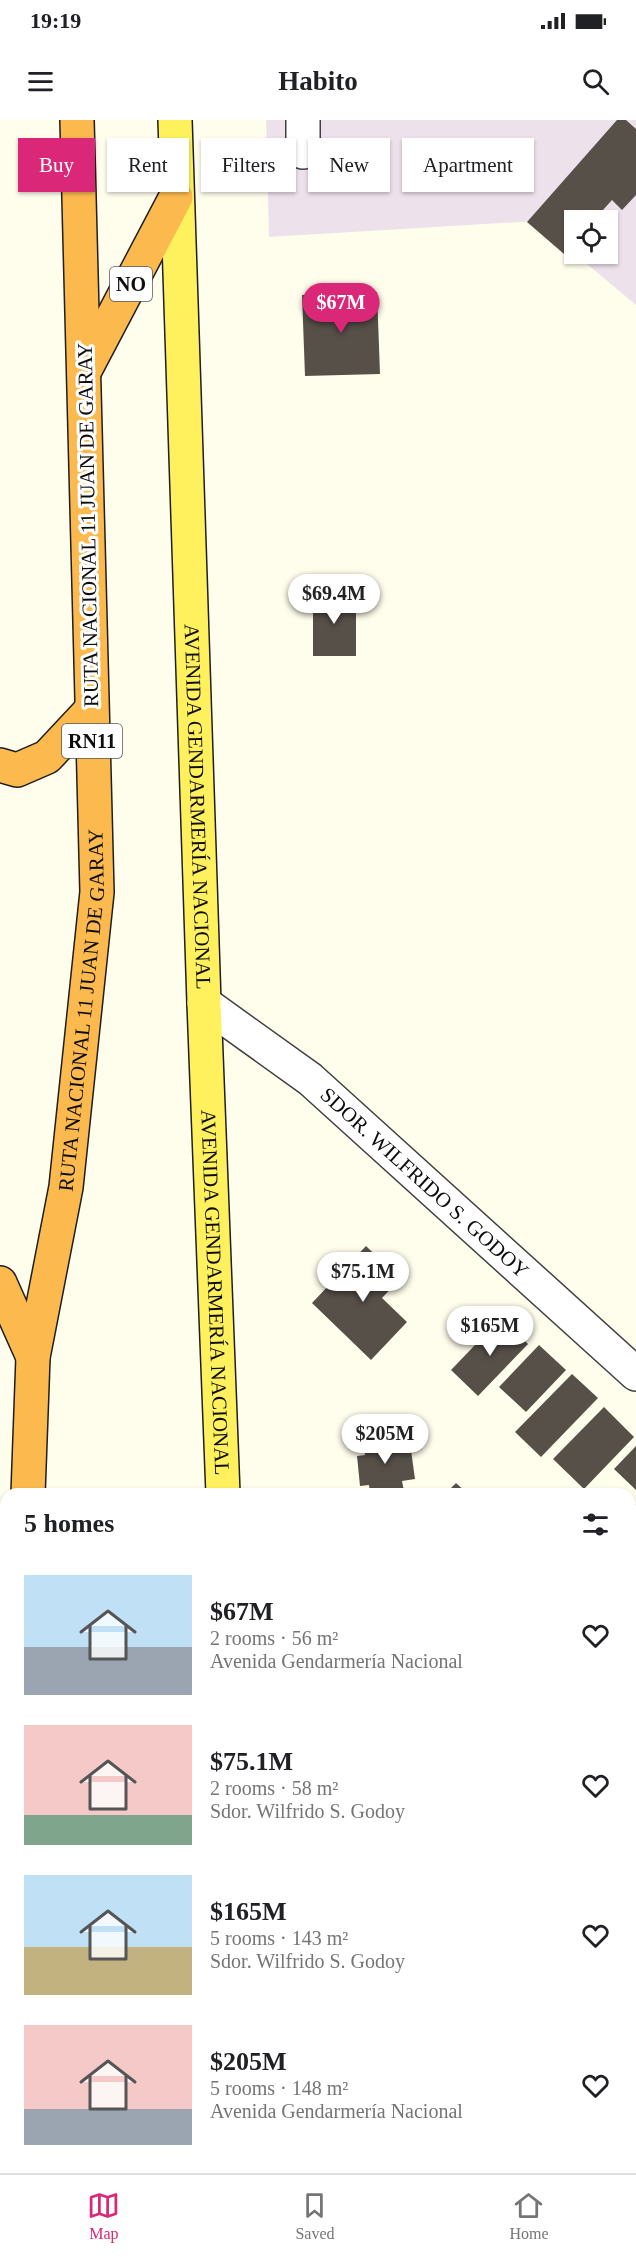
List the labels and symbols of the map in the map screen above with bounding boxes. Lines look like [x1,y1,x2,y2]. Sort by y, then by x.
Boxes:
road number: NO [110,267,152,301]
pin: $67M [305,283,377,334]
street label: RUTA NACIONAL 11 JUAN DE GARAY [73,343,103,707]
pin: $69.4M [285,574,383,625]
street label: AVENIDA GENDARMERÍA NACIONAL [180,623,216,990]
road number: RN11 [62,724,122,758]
street label: RUTA NACIONAL 11 JUAN DE GARAY [54,828,110,1193]
street label: SDOR. WILFRIDO S. GODOY [316,1083,534,1283]
street label: AVENIDA GENDARMERÍA NACIONAL [196,1109,234,1476]
pin: $75.1M [314,1252,412,1303]
pin: $165M [448,1306,532,1357]
pin: $205M [343,1414,427,1465]

